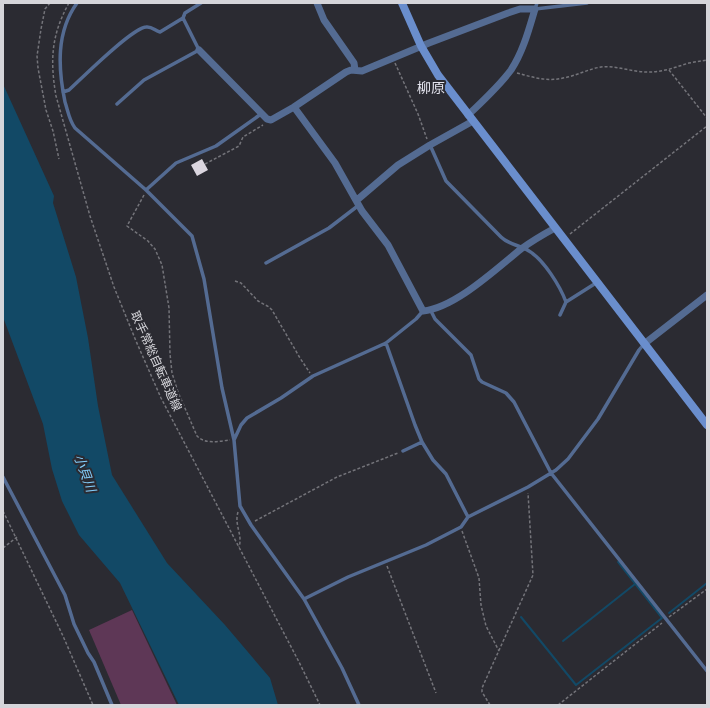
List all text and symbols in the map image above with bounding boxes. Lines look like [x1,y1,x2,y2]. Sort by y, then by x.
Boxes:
district label: 柳原 [417,80,445,96]
street label: 取手常総自転車道線 [128,309,184,413]
water label: 小貝川 [71,452,99,496]

